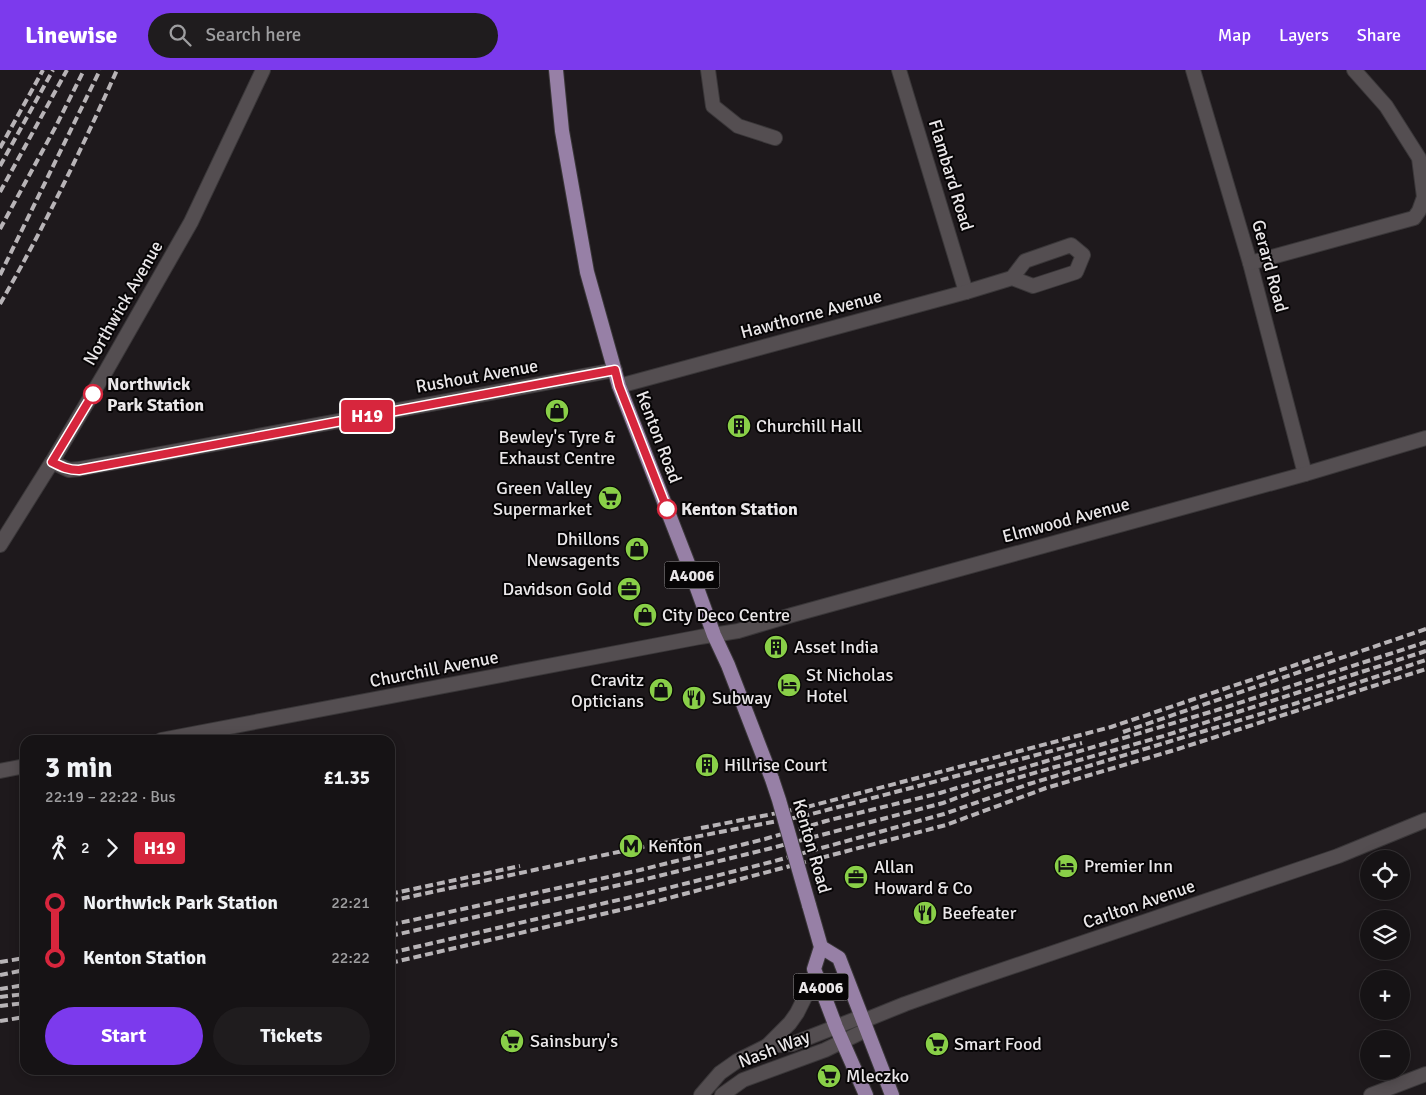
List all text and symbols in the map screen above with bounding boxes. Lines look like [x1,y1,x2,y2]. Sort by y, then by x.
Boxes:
search box [148,13,498,58]
text: Linewise [25,20,118,50]
icon: search [166,21,194,49]
text: Search here [206,23,301,47]
text: Map [1218,24,1251,46]
text: Layers [1279,24,1329,46]
text: Share [1357,24,1401,46]
street label: Flambard Road [924,117,978,233]
street label: Gerard Road [1247,217,1293,315]
street label: Northwick Avenue [78,237,168,369]
street label: Hawthorne Avenue [738,285,884,343]
street label: Rushout Avenue [414,354,540,398]
place label: Northwick Park Station [107,373,204,416]
marker: Northwick Park Station [83,384,103,404]
street label: Kenton Road [631,388,687,486]
shop icon: Bewley's Tyre & Exhaust Centre [544,398,570,424]
line badge: H19 [338,400,396,432]
text: H19 [351,405,383,427]
building icon: Churchill Hall [726,413,752,439]
place label: Churchill Hall [756,415,862,437]
place label: Bewley's Tyre & Exhaust Centre [499,426,615,469]
place label: Green Valley Supermarket [493,477,593,520]
supermarket icon: Green Valley Supermarket [597,485,623,511]
street label: Elmwood Avenue [1000,492,1132,548]
place label: Kenton Station [681,498,798,520]
marker: Kenton Station [657,499,677,519]
place label: Dhillons Newsagents [527,528,620,571]
shop icon: Dhillons Newsagents [624,536,650,562]
road number: A4006 [664,562,720,588]
office icon: Davidson Gold [616,576,642,602]
place label: Davidson Gold [503,578,612,600]
shop icon: City Deco Centre [632,602,658,628]
place label: City Deco Centre [662,604,790,626]
building icon: Asset India [763,634,789,660]
place label: Asset India [794,636,879,658]
street label: Churchill Avenue [368,646,500,692]
place label: St Nicholas Hotel [806,664,893,707]
place label: Cravitz Opticians [571,669,644,712]
hotel icon: St Nicholas Hotel [776,672,802,698]
shop icon: Cravitz Opticians [648,677,674,703]
restaurant icon: Subway [681,685,707,711]
place label: Subway [712,687,772,709]
text: 3 min [45,751,113,785]
building icon: Hillrise Court [694,752,720,778]
place label: Hillrise Court [724,754,827,776]
text: £1.35 [324,766,370,790]
text: 22:19 – 22:22 · Bus [45,787,176,807]
street label: Kenton Road [788,796,836,896]
metro station icon: Kenton [618,833,644,859]
icon: walk [45,834,73,862]
icon: forward [98,834,126,862]
place label: Kenton [648,835,703,857]
text: H19 [144,837,175,859]
text: 2 [81,838,90,858]
map controls [1360,850,1410,1080]
button: locate [1360,850,1410,900]
hotel icon: Premier Inn [1053,853,1079,879]
place label: Premier Inn [1084,855,1173,877]
place label: Allan Howard & Co [874,856,973,899]
office icon: Allan Howard & Co [843,864,869,890]
street label: Carlton Avenue [1080,875,1198,933]
text: Northwick Park Station [83,891,278,915]
text: 22:21 [331,893,370,913]
restaurant icon: Beefeater [912,900,938,926]
place label: Beefeater [942,902,1017,924]
button: layers [1360,910,1410,960]
text: Kenton Station [83,946,206,970]
text: 22:22 [331,948,370,968]
button: + [1360,970,1410,1020]
road number: A4006 [794,974,848,1000]
button: Start [45,1007,203,1065]
button: Tickets [213,1007,370,1065]
street label: Nash Way [735,1025,813,1073]
supermarket icon: Sainsbury's [499,1028,525,1054]
place label: Sainsbury's [530,1030,618,1052]
button: − [1360,1030,1410,1080]
supermarket icon: Smart Food [924,1031,950,1057]
place label: Smart Food [954,1033,1042,1055]
supermarket icon: Mleczko [816,1063,842,1089]
place label: Mleczko [846,1065,909,1087]

